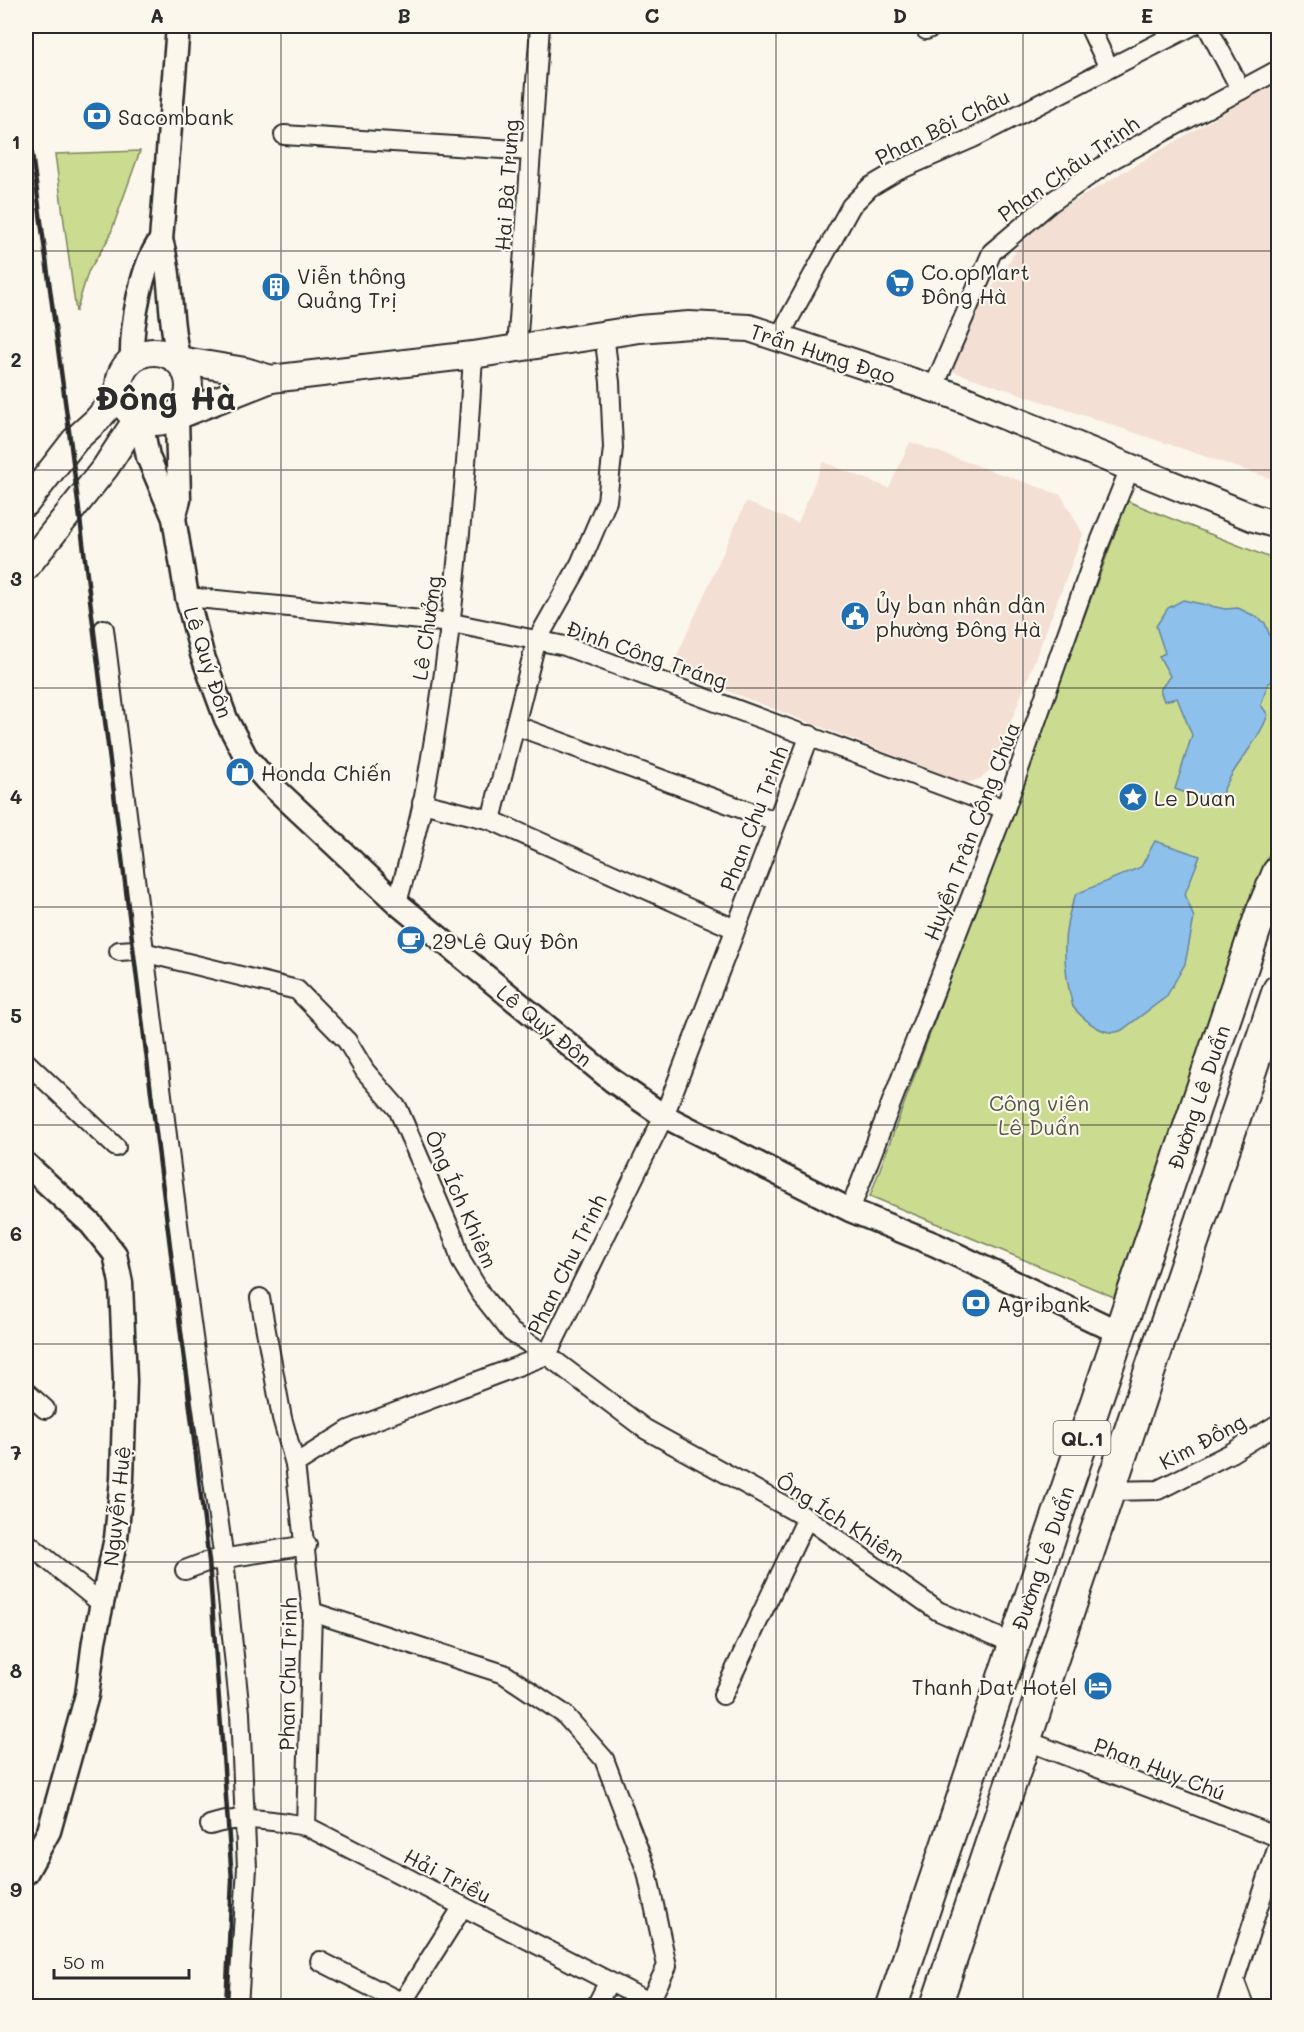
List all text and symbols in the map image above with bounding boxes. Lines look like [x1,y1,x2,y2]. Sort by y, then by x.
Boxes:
text: A [150,2,164,28]
text: B [397,2,411,28]
text: C [645,2,660,28]
text: D [893,2,907,28]
text: E [1141,2,1153,28]
street label: Phan Bội Châu [870,82,1014,170]
bank icon: Sacombank [81,100,113,132]
place label: Sacombank [118,103,234,130]
street label: Phan Châu Trinh [992,109,1144,227]
street label: Hai Bà Trưng [488,118,524,252]
text: 1 [12,128,20,154]
place label: Co.opMart Đông Hà [921,258,1030,309]
place label: Viễn thông Quảng Trị [297,262,406,313]
supermarket icon: Co.opMart Đông Hà [884,267,916,299]
building icon: Viễn thông Quảng Trị [260,271,292,303]
street label: Trần Hưng Đạo [747,317,899,389]
text: 2 [10,346,22,372]
district label: Đông Hà [96,375,236,418]
text: 3 [10,565,22,591]
street label: Lê Chưởng [405,574,447,682]
place label: Ủy ban nhân dân phường Đông Hà [876,591,1045,642]
public building icon: Ủy ban nhân dân phường Đông Hà [839,600,871,632]
street label: Lê Quý Đôn [178,603,240,721]
street label: Đinh Công Tráng [563,614,731,694]
street label: Huyền Trân Công Chúa [917,718,1025,944]
street label: Phan Chu Trinh [713,742,793,894]
shop icon: Honda Chiến [224,756,256,788]
place label: Honda Chiến [261,759,391,786]
place icon: Le Duan [1117,781,1149,813]
text: 4 [10,783,23,809]
place label: Le Duan [1154,784,1235,811]
cafe icon: 29 Lê Quý Đôn [395,924,427,956]
place label: 29 Lê Quý Đôn [432,927,578,954]
street label: Lê Quý Đôn [492,978,598,1072]
text: 5 [10,1002,22,1028]
street label: Đường Lê Duẩn [1161,1021,1235,1173]
park label: Công viên Lê Duẩn [989,1089,1089,1140]
street label: Ông Ích Khiêm [420,1126,504,1272]
street label: Phan Chu Trinh [520,1189,612,1339]
text: 6 [10,1220,22,1246]
bank icon: Agribank [960,1287,992,1319]
place label: Agribank [997,1290,1090,1317]
street label: Kim Đồng [1154,1407,1250,1475]
road number: QL.1 [1054,1421,1110,1455]
text: 7 [10,1439,22,1465]
street label: Nguyễn Huệ [96,1444,136,1568]
street label: Ông Ích Khiêm [772,1466,910,1570]
street label: Đường Lê Duẩn [1005,1482,1079,1634]
street label: Phan Chu Trinh [272,1597,302,1751]
text: 8 [10,1657,22,1683]
hotel icon: Thanh Dat Hotel [1082,1670,1114,1702]
place label: Thanh Dat Hotel [912,1673,1077,1700]
street label: Phan Huy Chú [1090,1731,1230,1805]
street label: Hải Triều [400,1842,496,1908]
text: 9 [10,1876,22,1902]
scale bar [54,1942,189,1980]
text: 50 m [63,1950,105,1974]

